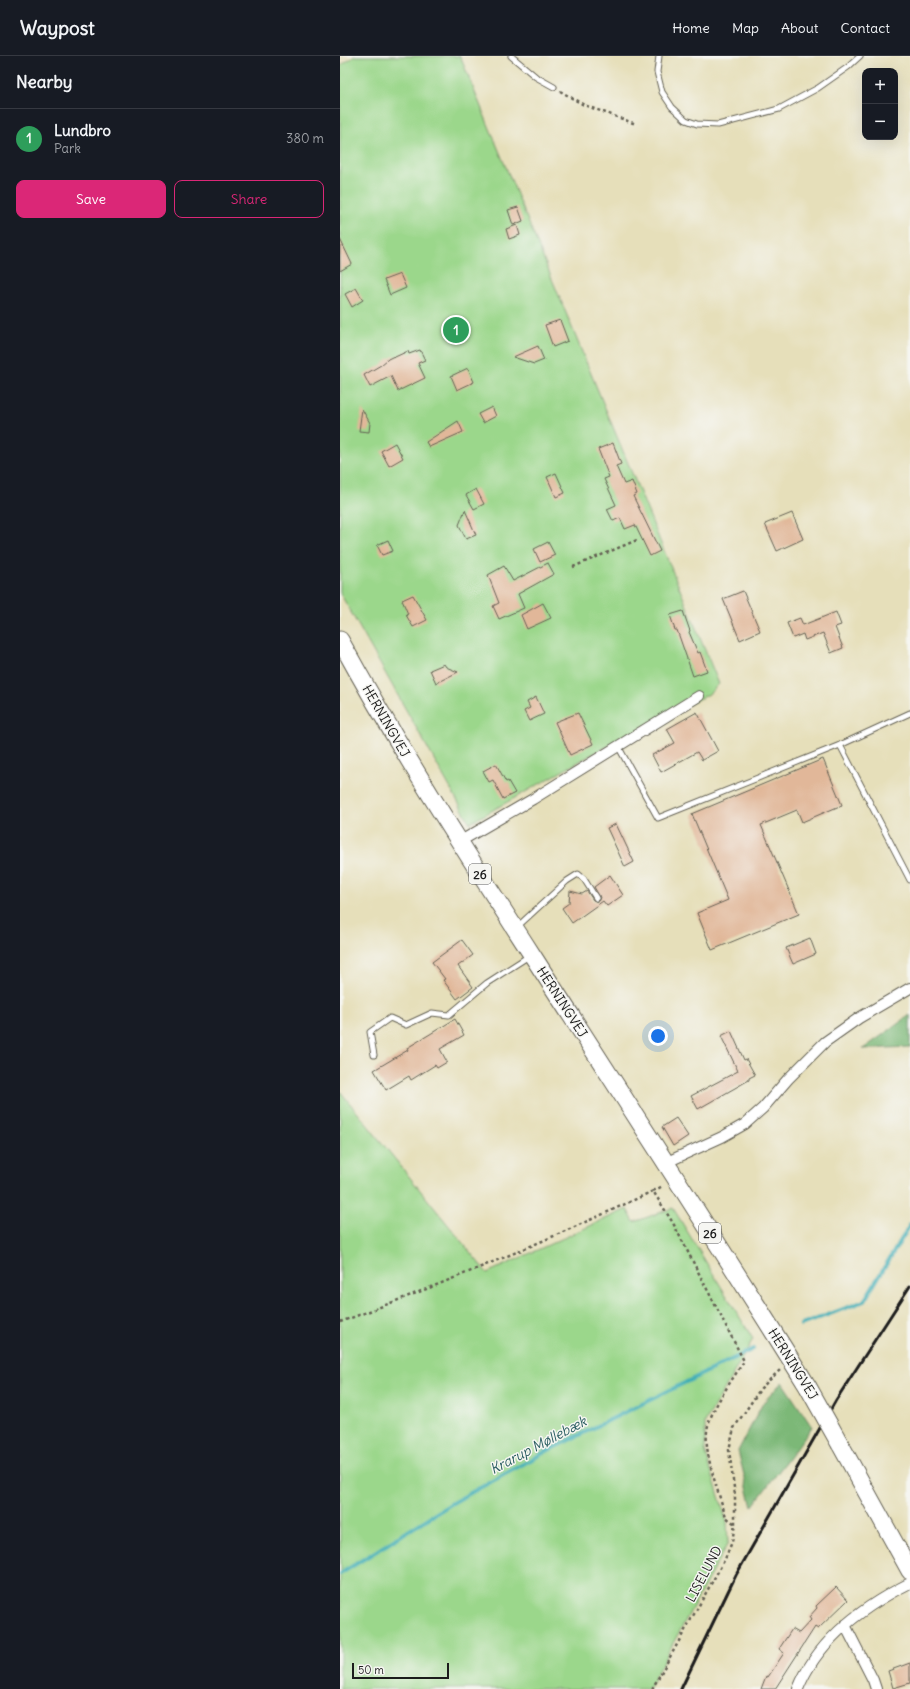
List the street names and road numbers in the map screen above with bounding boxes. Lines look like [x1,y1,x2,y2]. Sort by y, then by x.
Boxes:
street label: HERNINGVEJ [358,682,414,760]
road number: 26 [469,864,491,884]
street label: HERNINGVEJ [533,963,591,1041]
road number: 26 [699,1223,721,1243]
street label: HERNINGVEJ [764,1325,822,1403]
street label: LISELUND [682,1543,726,1605]

